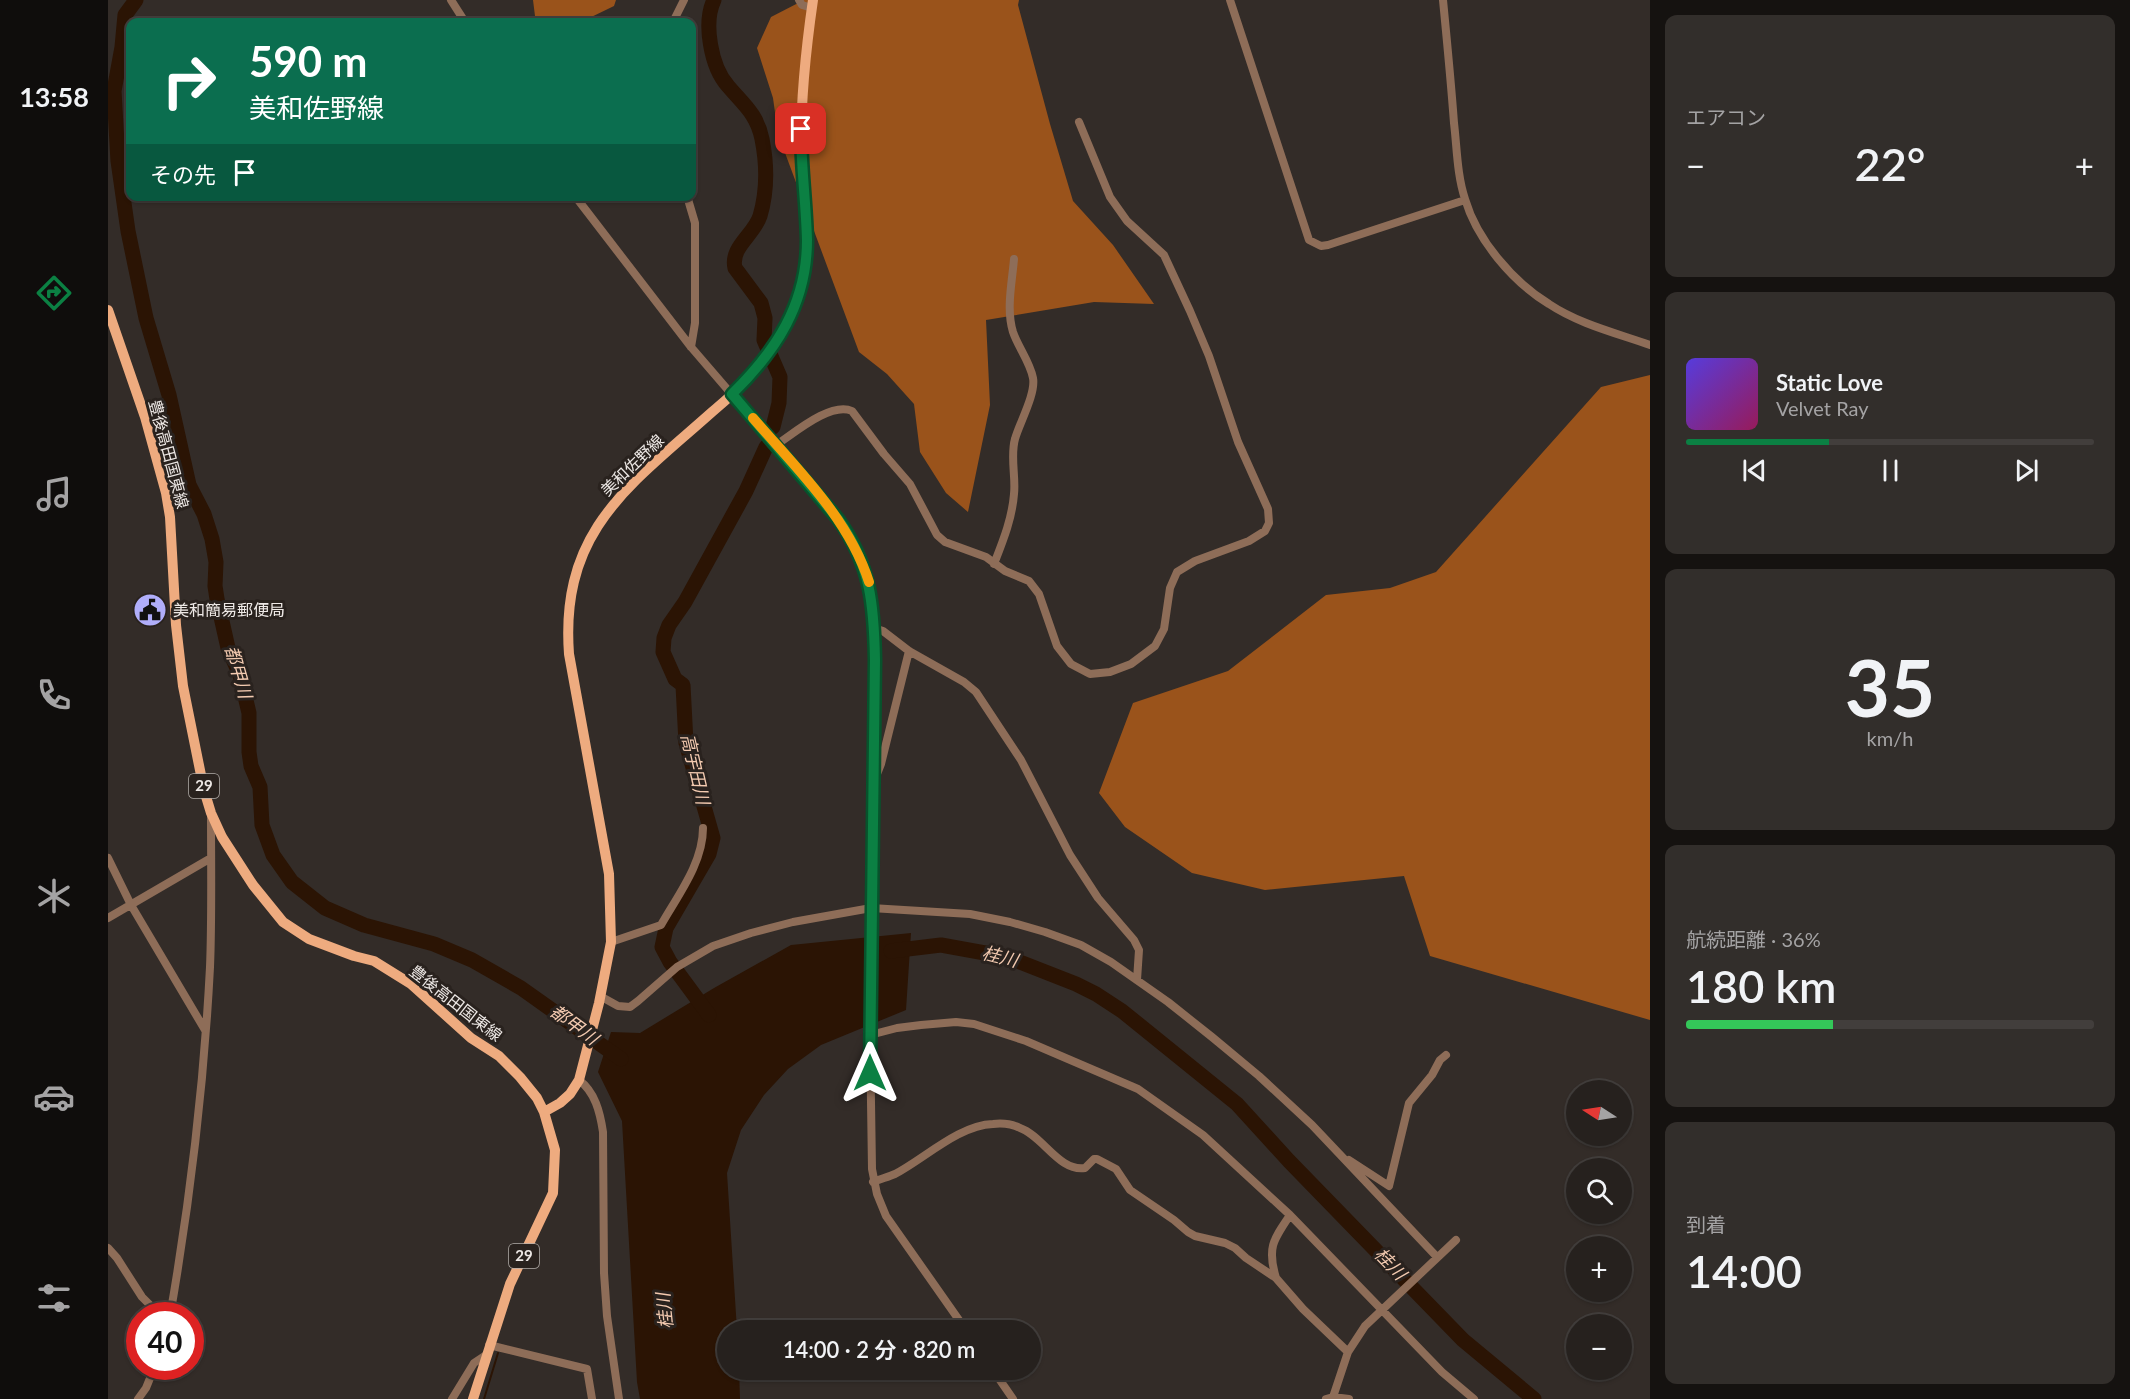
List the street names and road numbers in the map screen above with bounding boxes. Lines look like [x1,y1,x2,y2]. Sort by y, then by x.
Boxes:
street label: 豊後高田国東線 [146,397,193,510]
street label: 美和佐野線 [596,430,667,499]
road number: 29 [189,774,219,798]
street label: 豊後高田国東線 [406,961,506,1045]
road number: 29 [509,1244,539,1268]

